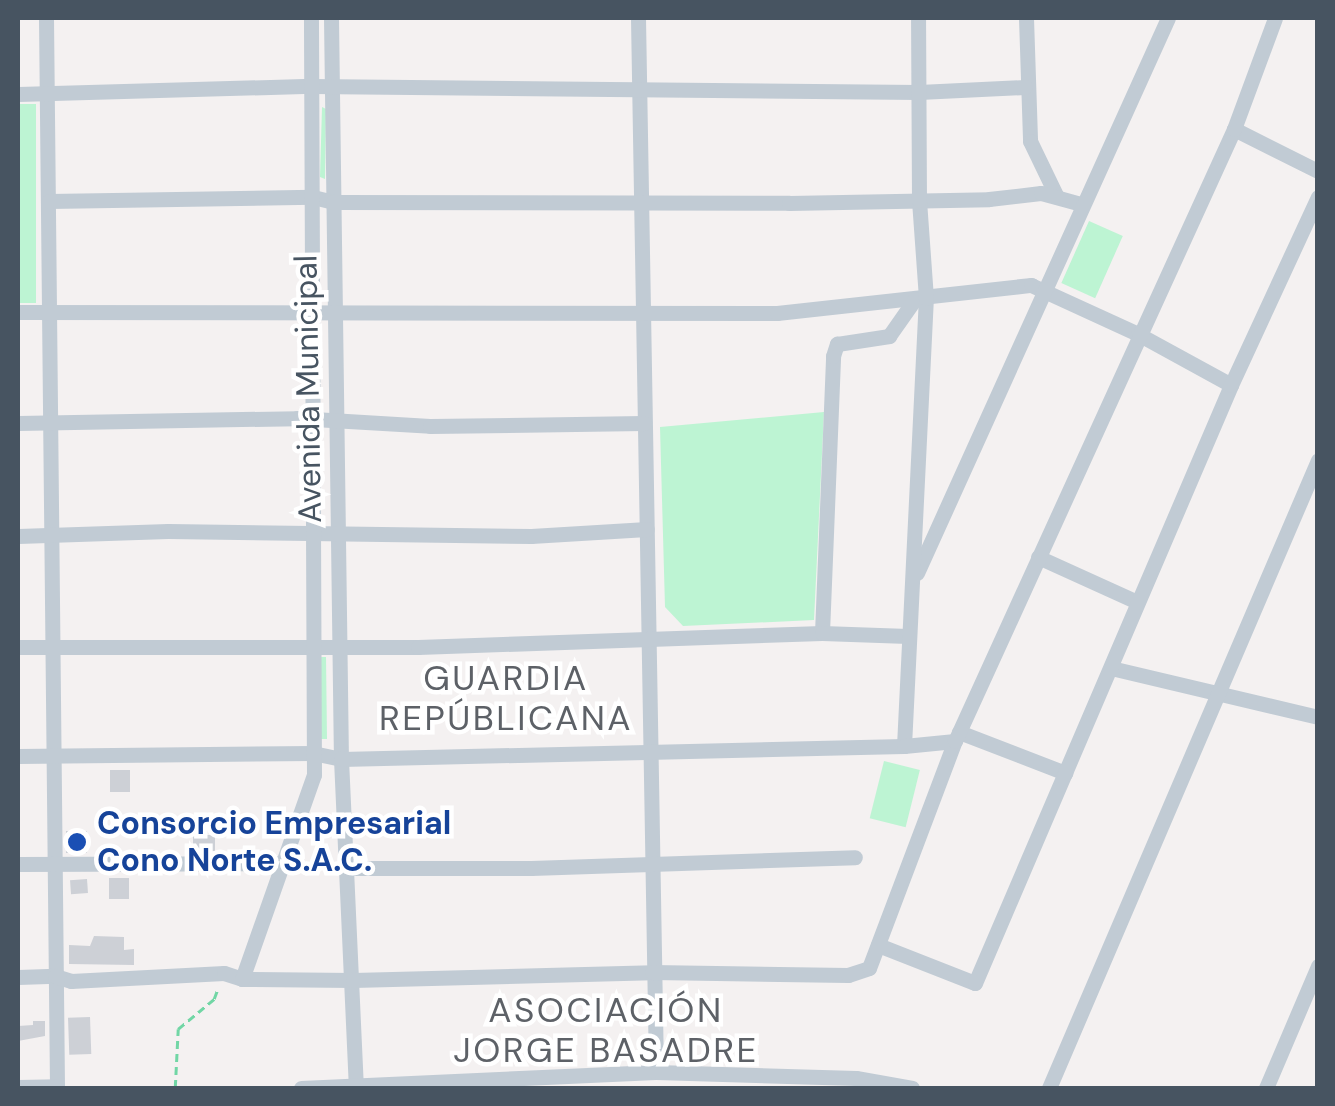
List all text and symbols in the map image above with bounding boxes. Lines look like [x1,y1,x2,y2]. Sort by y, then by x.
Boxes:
street label: Avenida Municipal [286,255,330,523]
district label: GUARDIA REPÚBLICANA [379,657,633,739]
place label: Consorcio Empresarial Cono Norte S.A.C. [97,805,451,880]
marker: Consorcio Empresarial Cono Norte S.A.C. [66,831,88,853]
district label: ASOCIACIÓN JORGE BASADRE [453,989,759,1071]

